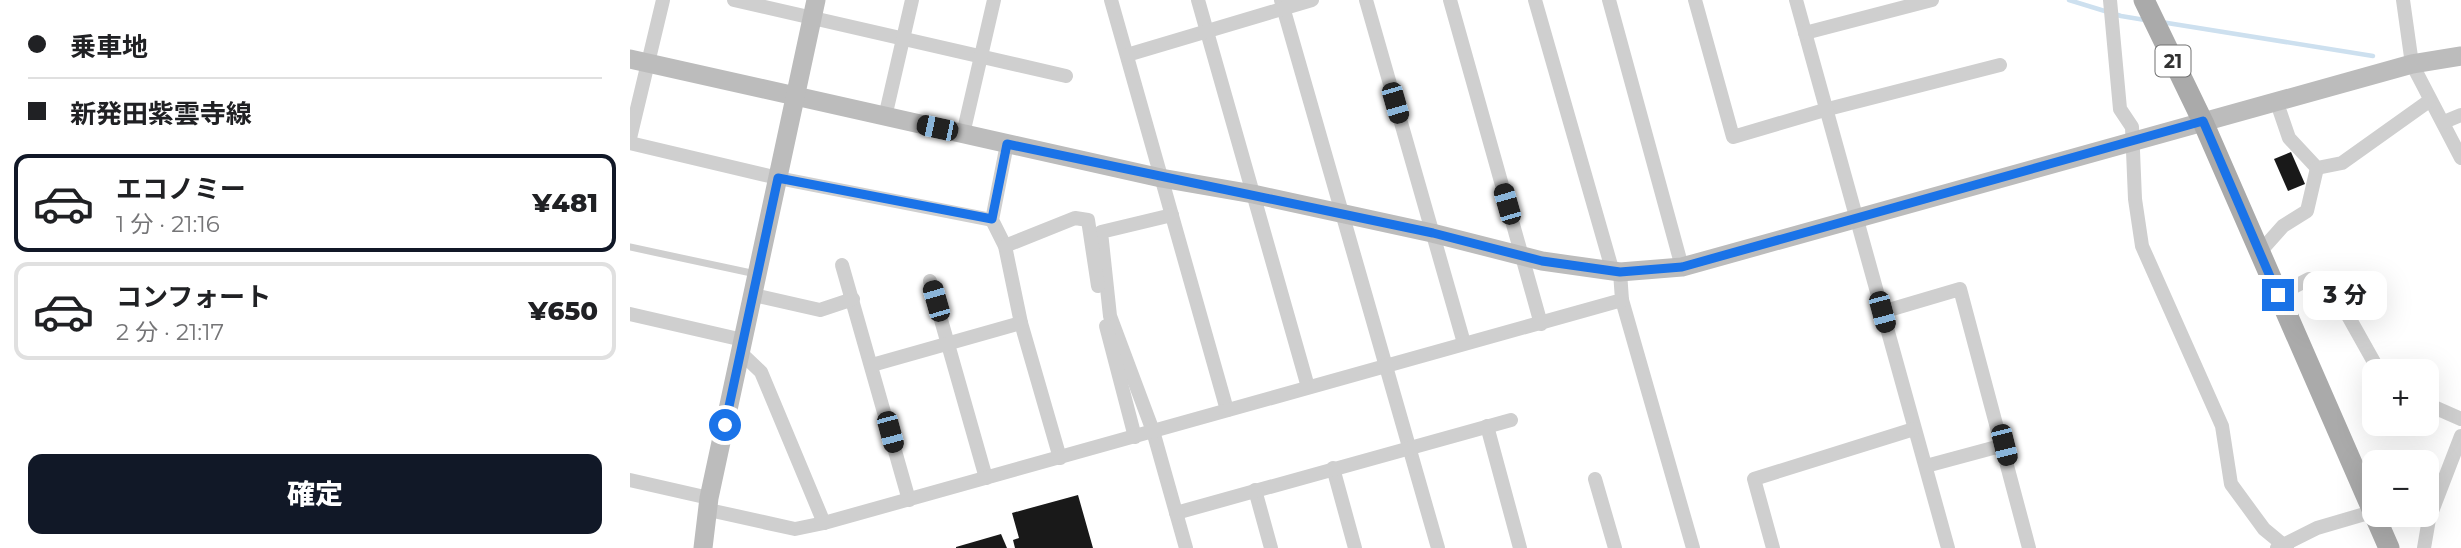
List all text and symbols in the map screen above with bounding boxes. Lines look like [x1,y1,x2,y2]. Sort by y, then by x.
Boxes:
text: 乗車地 [70,31,148,63]
road number: 21 [2156,45,2190,76]
car [1380,80,1411,126]
text: 新発田紫雲寺線 [70,98,252,130]
car [915,113,960,143]
icon: car [32,172,95,235]
text: エコノミー [116,173,246,205]
car [1492,181,1523,227]
text: ¥481 [532,187,598,219]
text: 1 分 · 21:16 [116,210,220,238]
callout: 3 分 [2302,270,2386,320]
car [921,278,952,324]
route end [2262,279,2294,311]
icon: car [32,280,95,343]
text: コンフォート [116,281,271,313]
text: 3 分 [2323,281,2367,309]
car [1867,289,1898,335]
text: ¥650 [528,295,598,327]
text: 2 分 · 21:17 [116,318,224,346]
map controls [2362,359,2439,527]
button: + [2362,359,2439,436]
route start [709,409,741,441]
car [875,409,906,455]
car [1989,422,2020,468]
button: − [2362,450,2439,527]
button: 確定 [28,454,602,534]

